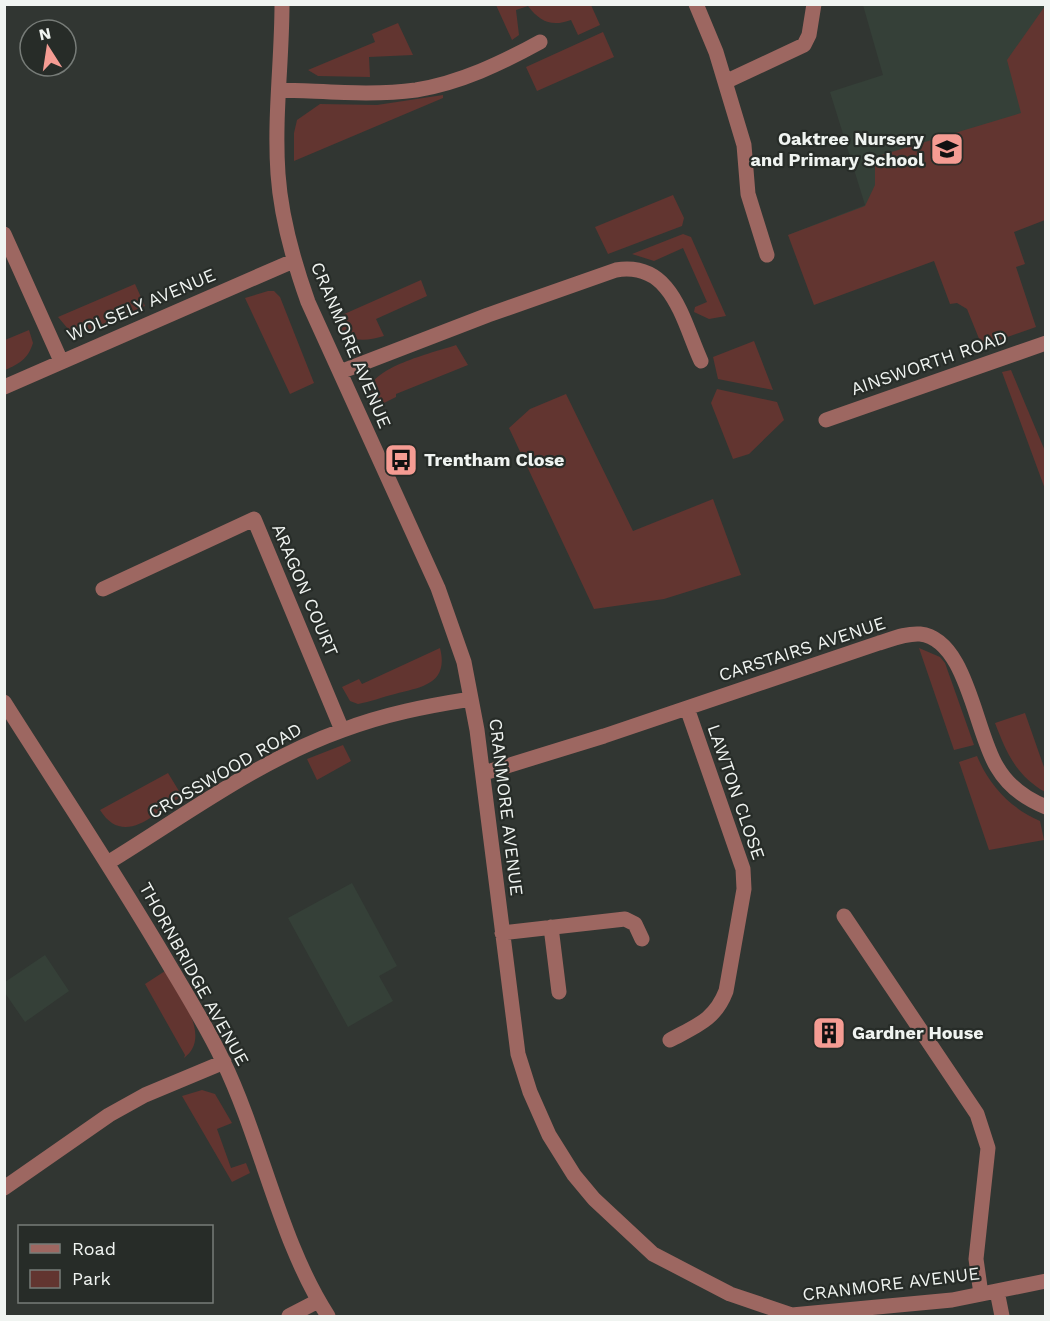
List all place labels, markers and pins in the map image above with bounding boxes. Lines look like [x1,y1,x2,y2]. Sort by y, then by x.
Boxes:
place label: Oaktree Nursery and Primary School [751,128,925,170]
school or university icon: Oaktree Nursery and Primary School [929,131,965,167]
bus stop icon: Trentham Close [383,442,419,478]
place label: Trentham Close [424,449,564,470]
building icon: Gardner House [811,1015,847,1051]
place label: Gardner House [852,1022,984,1043]

